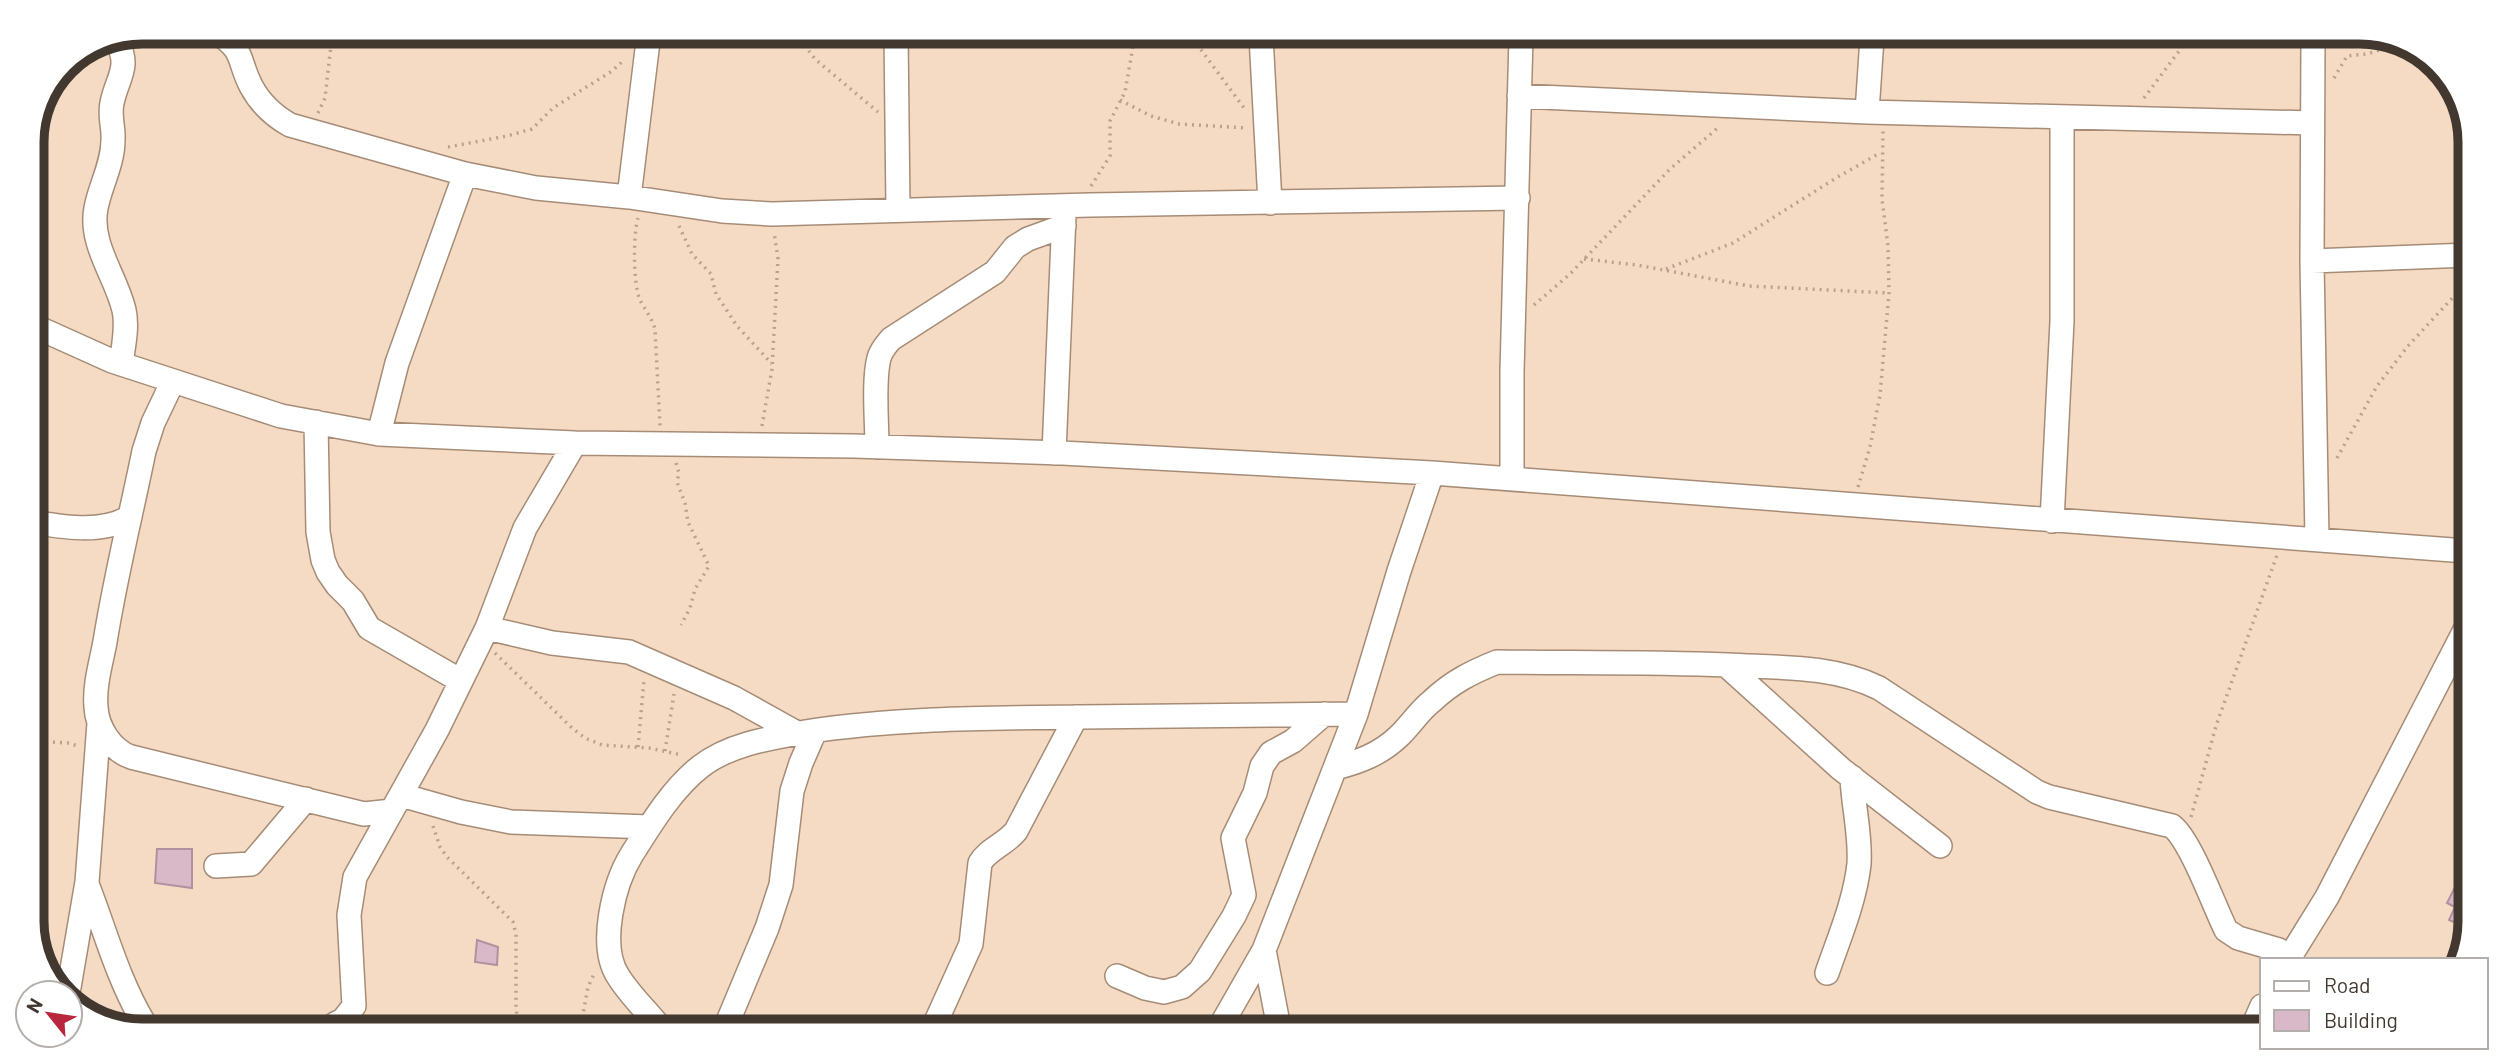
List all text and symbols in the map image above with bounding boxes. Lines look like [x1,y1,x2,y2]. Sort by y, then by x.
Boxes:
legend [2260,958,2488,1049]
text: Road [2324,972,2370,997]
north arrow [14,979,84,1049]
text: N [21,994,47,1016]
text: Building [2324,1007,2398,1032]

